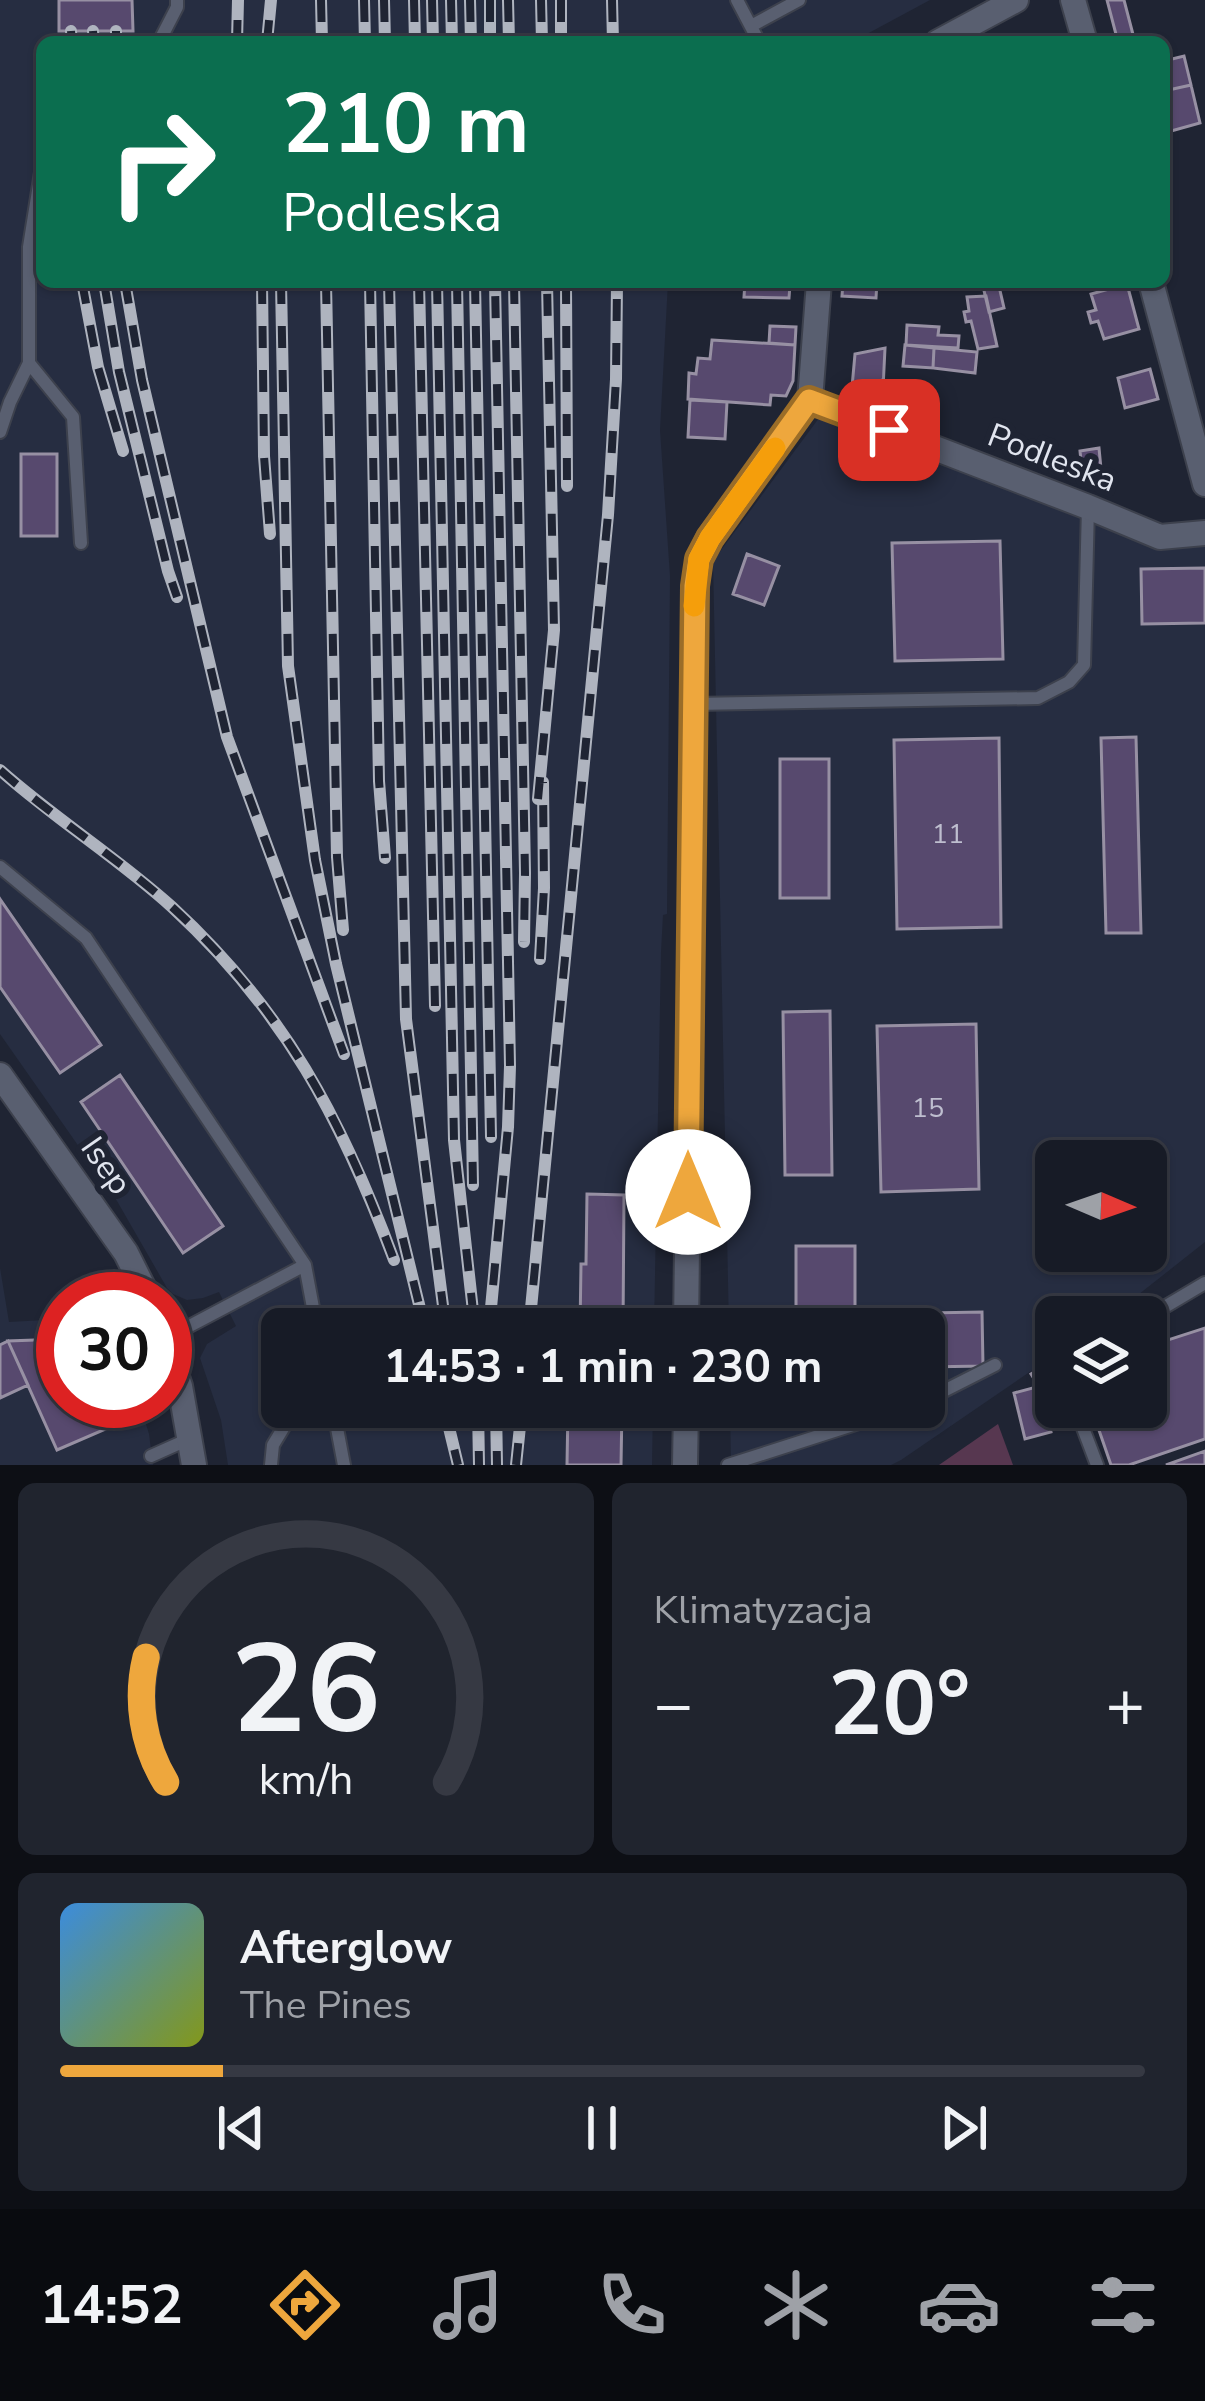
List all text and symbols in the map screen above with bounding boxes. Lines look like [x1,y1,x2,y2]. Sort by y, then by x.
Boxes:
text: 210 m [282,67,530,182]
icon: right [84,84,240,240]
text: Podleska [282,176,502,250]
pin [838,379,940,481]
icon: arrive [856,397,922,463]
street label: Podleska [981,413,1123,503]
house number: 11 [932,816,964,853]
house number: 15 [912,1090,944,1127]
street label: Isep [70,1128,142,1204]
position arrow [625,1129,751,1255]
north arrow [1035,1140,1167,1272]
map controls [1035,1140,1167,1428]
speed limit sign: 30 [36,1272,192,1428]
button: layers [1035,1296,1167,1428]
text: 14:53 · 1 min · 230 m [383,1337,823,1398]
text: Klimatyzacja [654,1584,873,1637]
text: 26 [231,1605,381,1775]
text: 20° [828,1643,970,1766]
text: − [654,1660,693,1750]
text: + [1105,1660,1145,1750]
text: km/h [258,1751,353,1809]
text: Afterglow [240,1918,452,1979]
text: The Pines [240,1979,412,2032]
icon: previous [208,2095,274,2161]
icon: pause [569,2095,635,2161]
icon: next [931,2095,997,2161]
icon: directions [263,2263,347,2347]
icon: music [426,2263,510,2347]
icon: phone [590,2263,674,2347]
icon: climate [754,2263,838,2347]
icon: car [917,2263,1001,2347]
icon: filters [1081,2263,1165,2347]
text: 14:52 [40,2268,183,2342]

